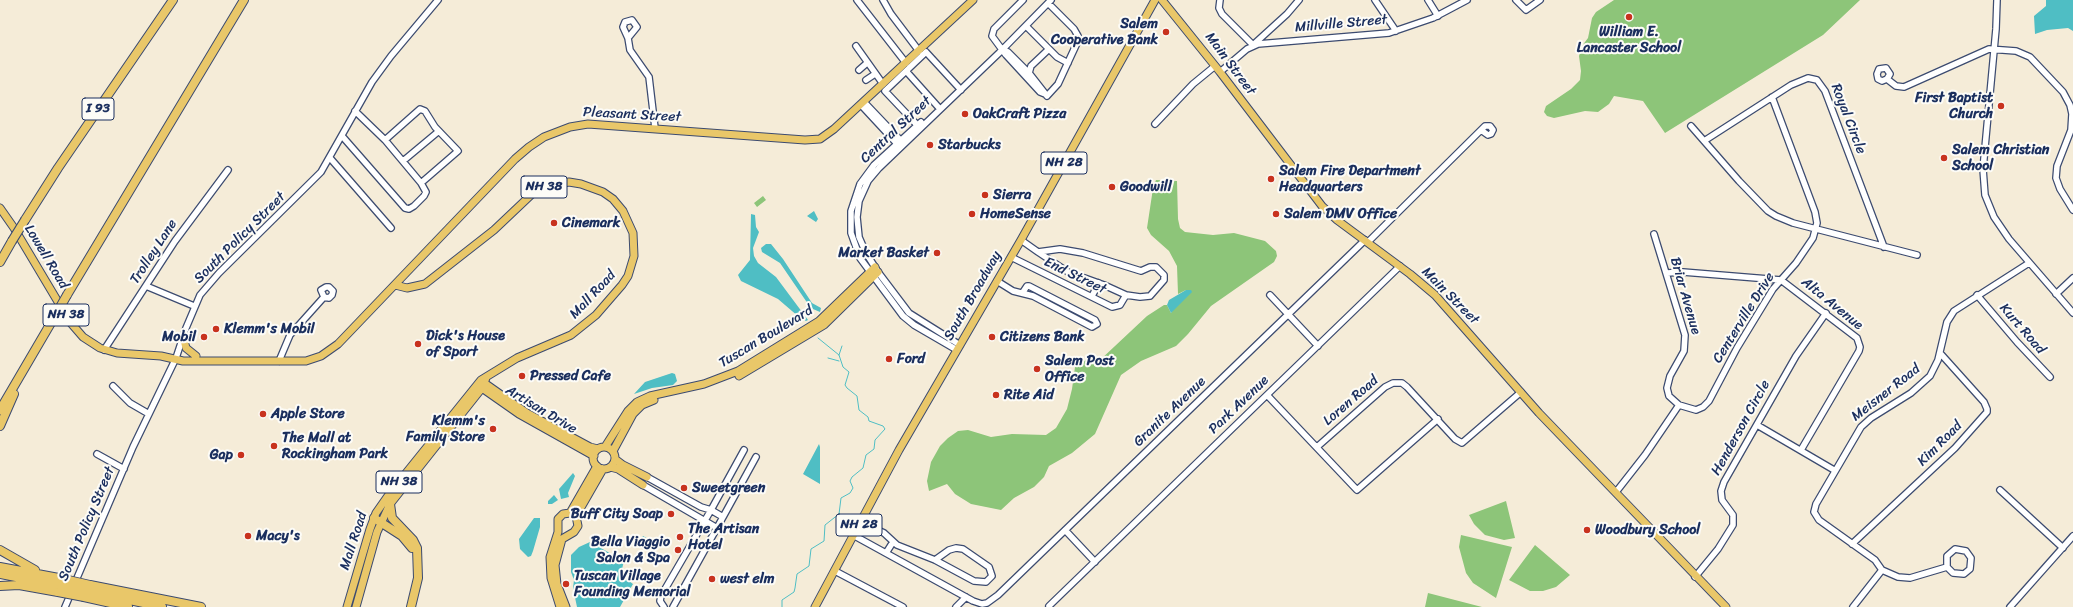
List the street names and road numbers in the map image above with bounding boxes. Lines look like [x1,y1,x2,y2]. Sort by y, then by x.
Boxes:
street label: Millville Street [1294,12,1388,36]
street label: Main Street [1201,29,1259,99]
street label: Royal Circle [1827,81,1869,157]
street label: Central Street [857,93,935,167]
road number: I 93 [82,98,114,120]
street label: Pleasant Street [583,104,681,126]
road number: NH 28 [1041,152,1087,174]
road number: NH 38 [521,176,567,198]
street label: South Policy Street [191,189,289,287]
street label: Trolley Lane [127,217,181,287]
street label: Lowell Road [20,222,72,292]
street label: South Broadway [941,248,1005,344]
street label: End Street [1041,254,1109,298]
street label: Briar Avenue [1666,255,1704,337]
street label: Main Street [1418,264,1482,328]
street label: Mall Road [566,267,620,323]
street label: Centerville Drive [1709,270,1779,366]
street label: Alta Avenue [1798,274,1866,334]
street label: Kurt Road [1995,300,2049,358]
street label: Tuscan Boulevard [716,302,816,372]
road number: NH 38 [43,304,89,326]
street label: Meisner Road [1848,361,1924,425]
street label: Park Avenue [1205,372,1273,438]
street label: Loren Road [1320,372,1382,430]
street label: Granite Avenue [1130,373,1210,451]
street label: Henderson Circle [1708,378,1774,478]
street label: Artisan Drive [502,382,580,438]
street label: Kim Road [1914,418,1966,470]
street label: South Policy Street [55,464,119,584]
road number: NH 38 [376,471,422,493]
street label: Mall Road [337,510,371,572]
road number: NH 28 [836,514,882,536]

